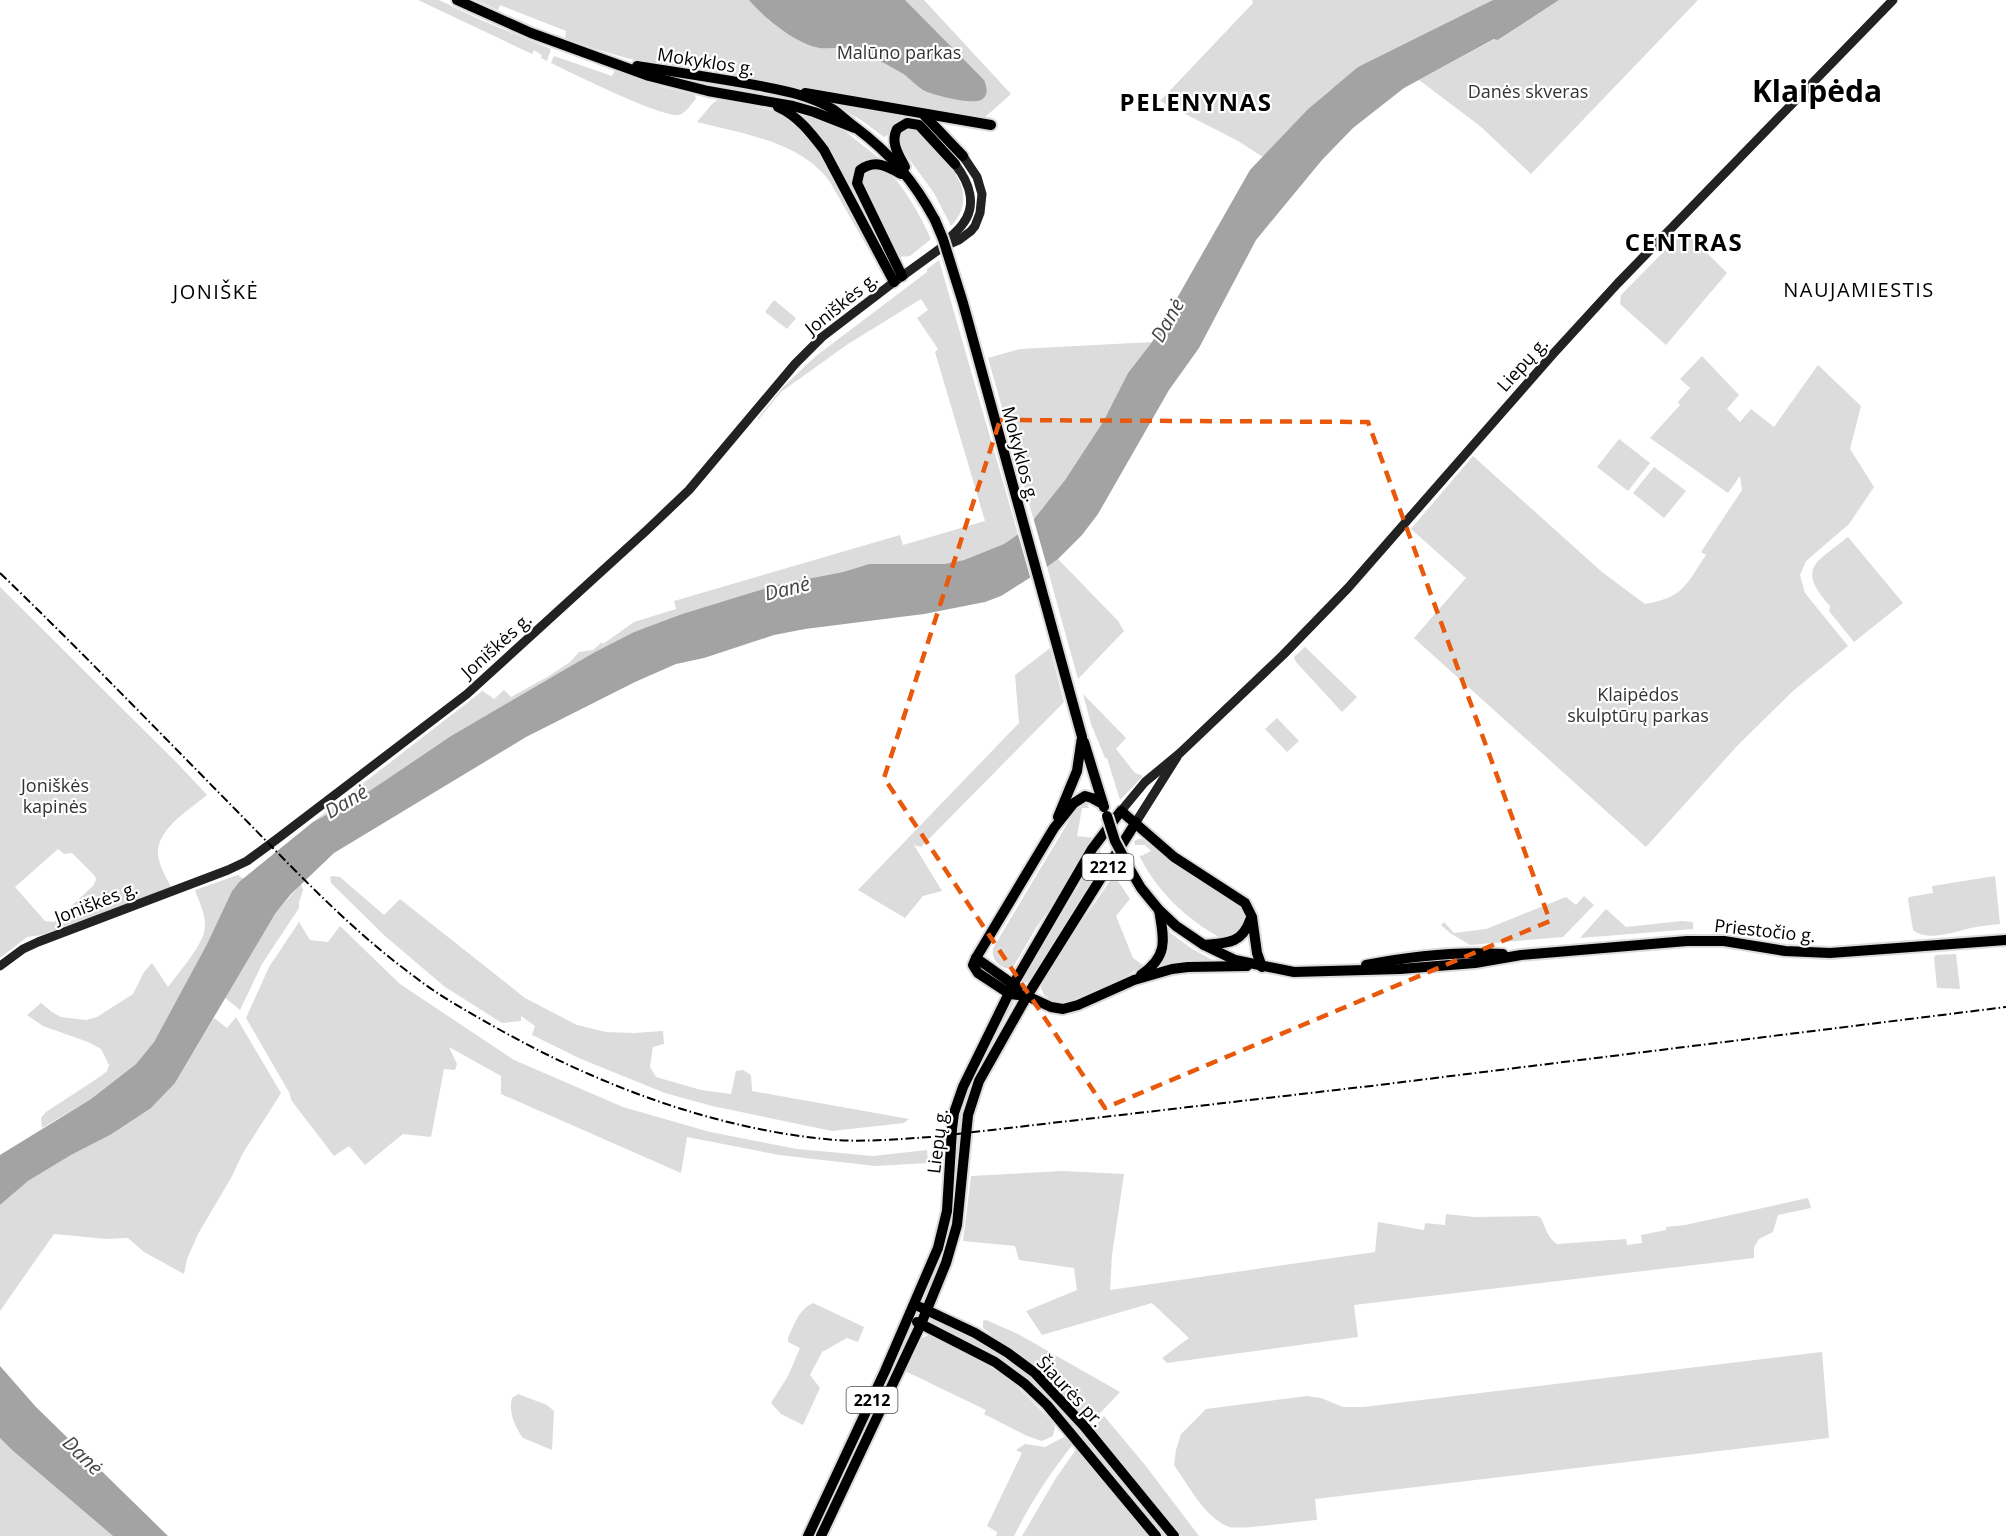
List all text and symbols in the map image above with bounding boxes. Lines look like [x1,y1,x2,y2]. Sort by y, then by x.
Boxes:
park label: Malūno parkas [837,40,961,64]
street label: Mokyklos g. [656,41,756,81]
district label: Klaipėda [1752,70,1882,111]
park label: Danės skveras [1468,79,1588,103]
district label: PELENYNAS [1120,85,1272,118]
district label: CENTRAS [1625,225,1743,258]
street label: Joniškės g. [798,266,882,341]
district label: NAUJAMIESTIS [1783,276,1935,303]
district label: JONIŠKĖ [171,278,259,305]
water label: Danė [1144,293,1190,347]
street label: Liepų g. [1491,332,1553,396]
street label: Mokyklos g. [997,404,1045,504]
water label: Danė [761,569,813,607]
street label: Joniškės g. [454,607,536,684]
park label: Klaipėdos skulptūrų parkas [1567,682,1709,727]
park label: Joniškės kapinės [19,773,89,818]
water label: Danė [319,778,373,824]
road number: 2212 [1082,854,1134,880]
street label: Joniškės g. [49,875,141,930]
street label: Priestočio g. [1713,913,1817,947]
street label: Liepų g. [921,1107,953,1175]
street label: Šiaurės pr. [1032,1350,1110,1432]
road number: 2212 [846,1387,898,1413]
water label: Danė [57,1429,109,1481]

